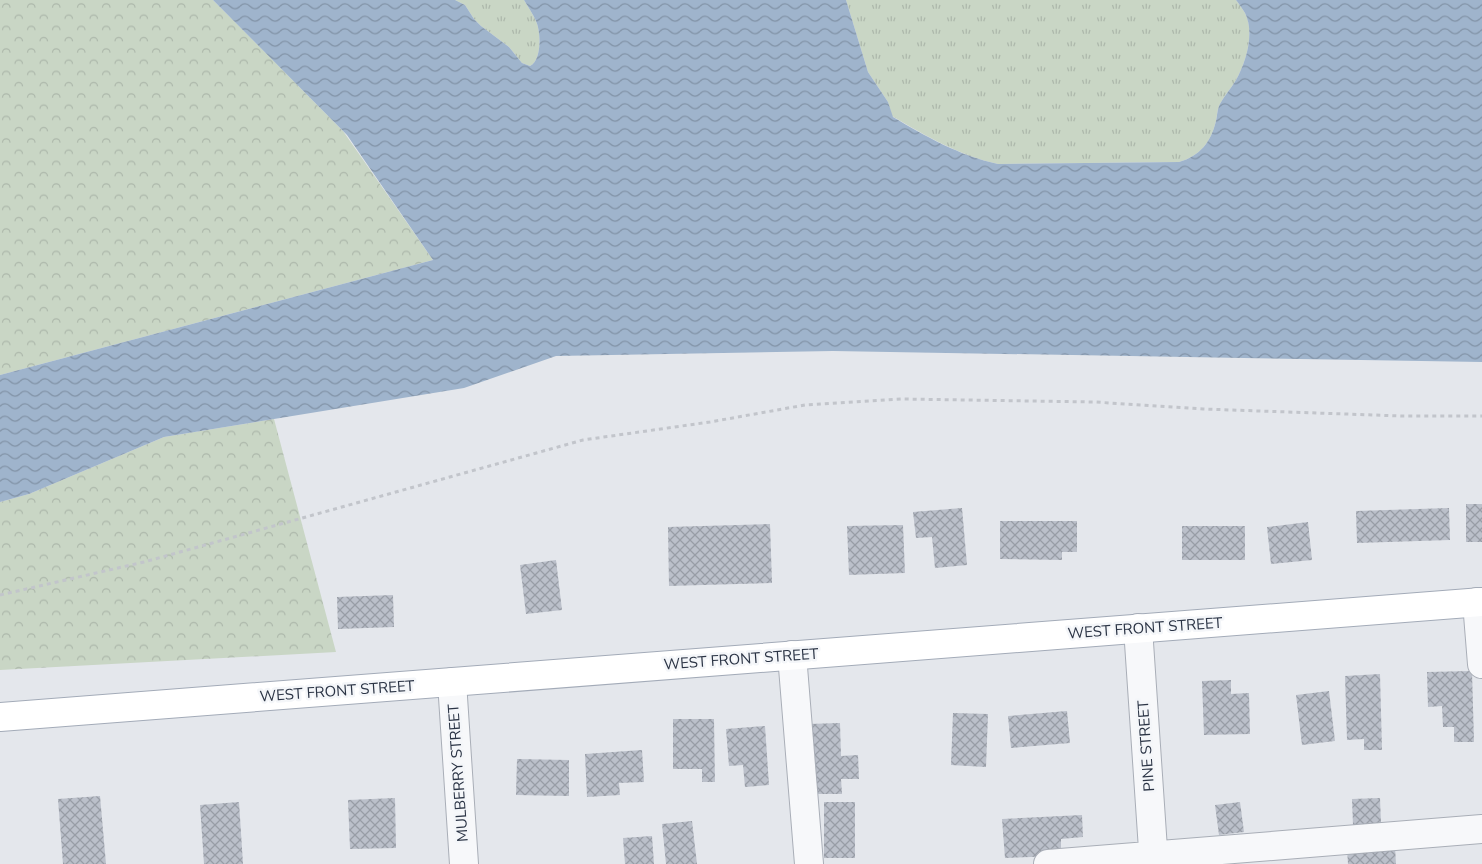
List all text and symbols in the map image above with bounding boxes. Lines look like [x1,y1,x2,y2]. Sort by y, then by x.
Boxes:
street label: WEST FRONT STREET [1067,613,1223,643]
street label: WEST FRONT STREET [663,644,819,674]
street label: WEST FRONT STREET [259,676,415,706]
street label: PINE STREET [1133,700,1159,792]
street label: MULBERRY STREET [443,704,473,842]

